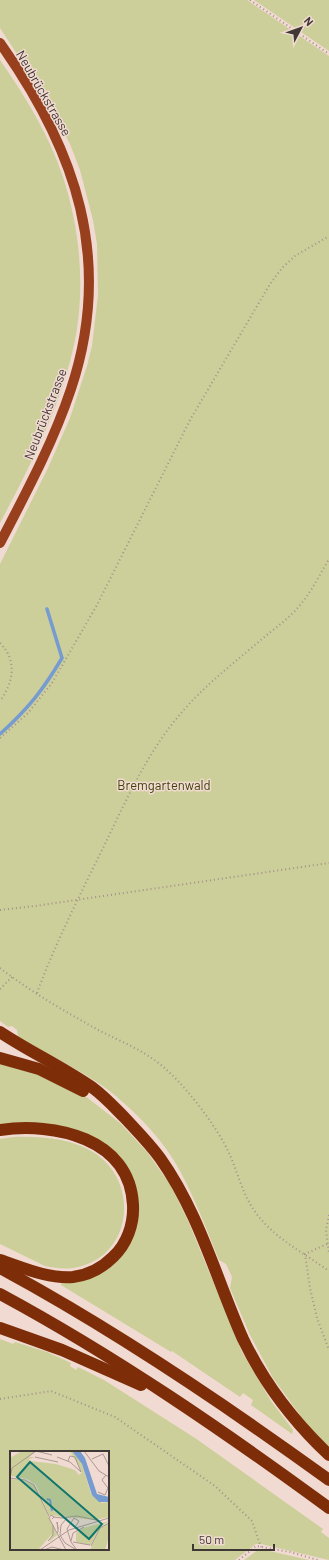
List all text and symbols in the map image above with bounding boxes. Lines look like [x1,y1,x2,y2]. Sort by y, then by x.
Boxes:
north arrow [281,8,321,48]
text: N [302,14,316,28]
street label: Neubrückstrasse [13,47,75,139]
street label: Neubrückstrasse [20,366,70,462]
park label: Bremgartenwald [117,777,211,793]
inset map [10,1451,109,1550]
scale bar [193,1526,274,1552]
text: 50 m [199,1532,224,1546]

